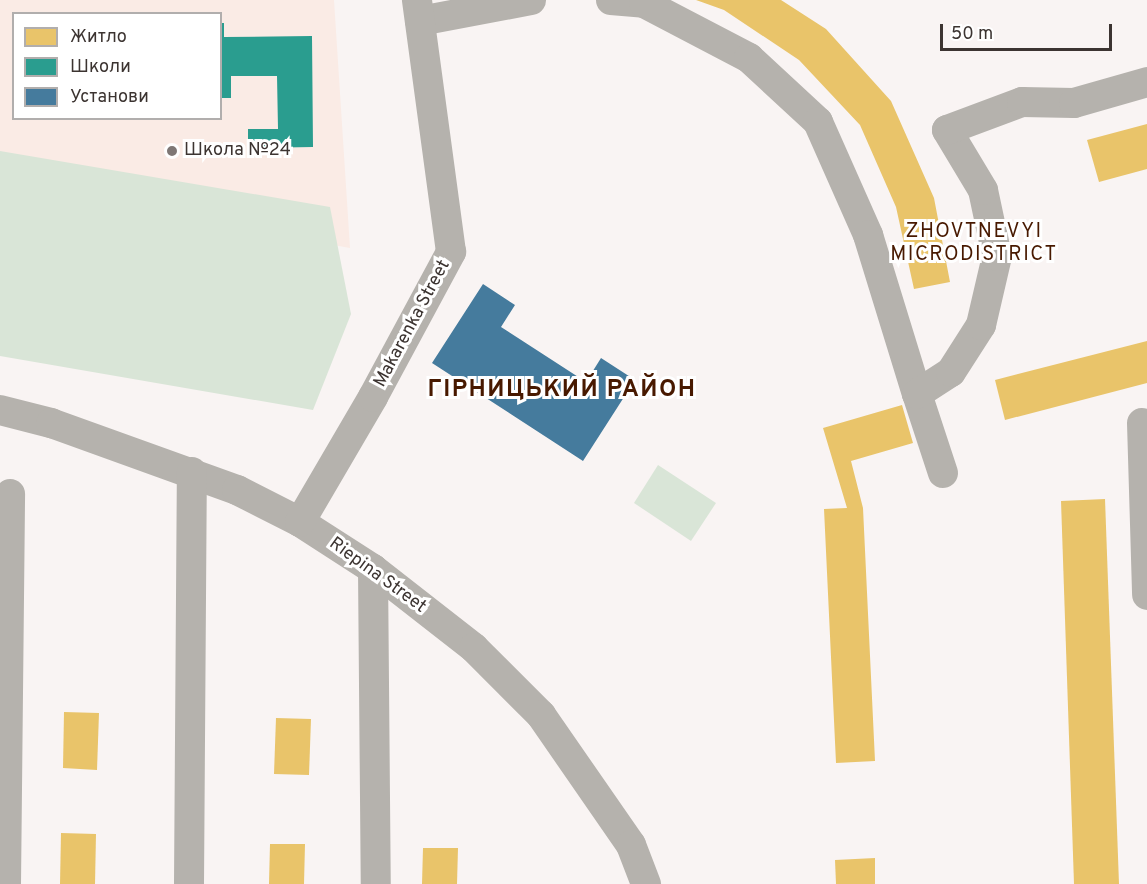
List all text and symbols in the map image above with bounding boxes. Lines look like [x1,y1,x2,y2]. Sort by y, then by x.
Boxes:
legend [12,12,222,120]
scale bar [943,12,1116,50]
text: 50 m [951,23,993,46]
text: Житло [70,26,127,49]
text: Школи [70,56,131,79]
text: Установи [70,86,149,109]
place label: Школа №24 [184,140,291,162]
marker: Школа №24 [165,144,179,158]
district label: ZHOVTNEVYI MICRODISTRICT [890,221,1058,268]
street label: Makarenka Street [370,257,456,391]
district label: ГІРНИЦЬКИЙ РАЙОН [427,377,697,405]
street label: Riepina Street [324,534,430,618]

